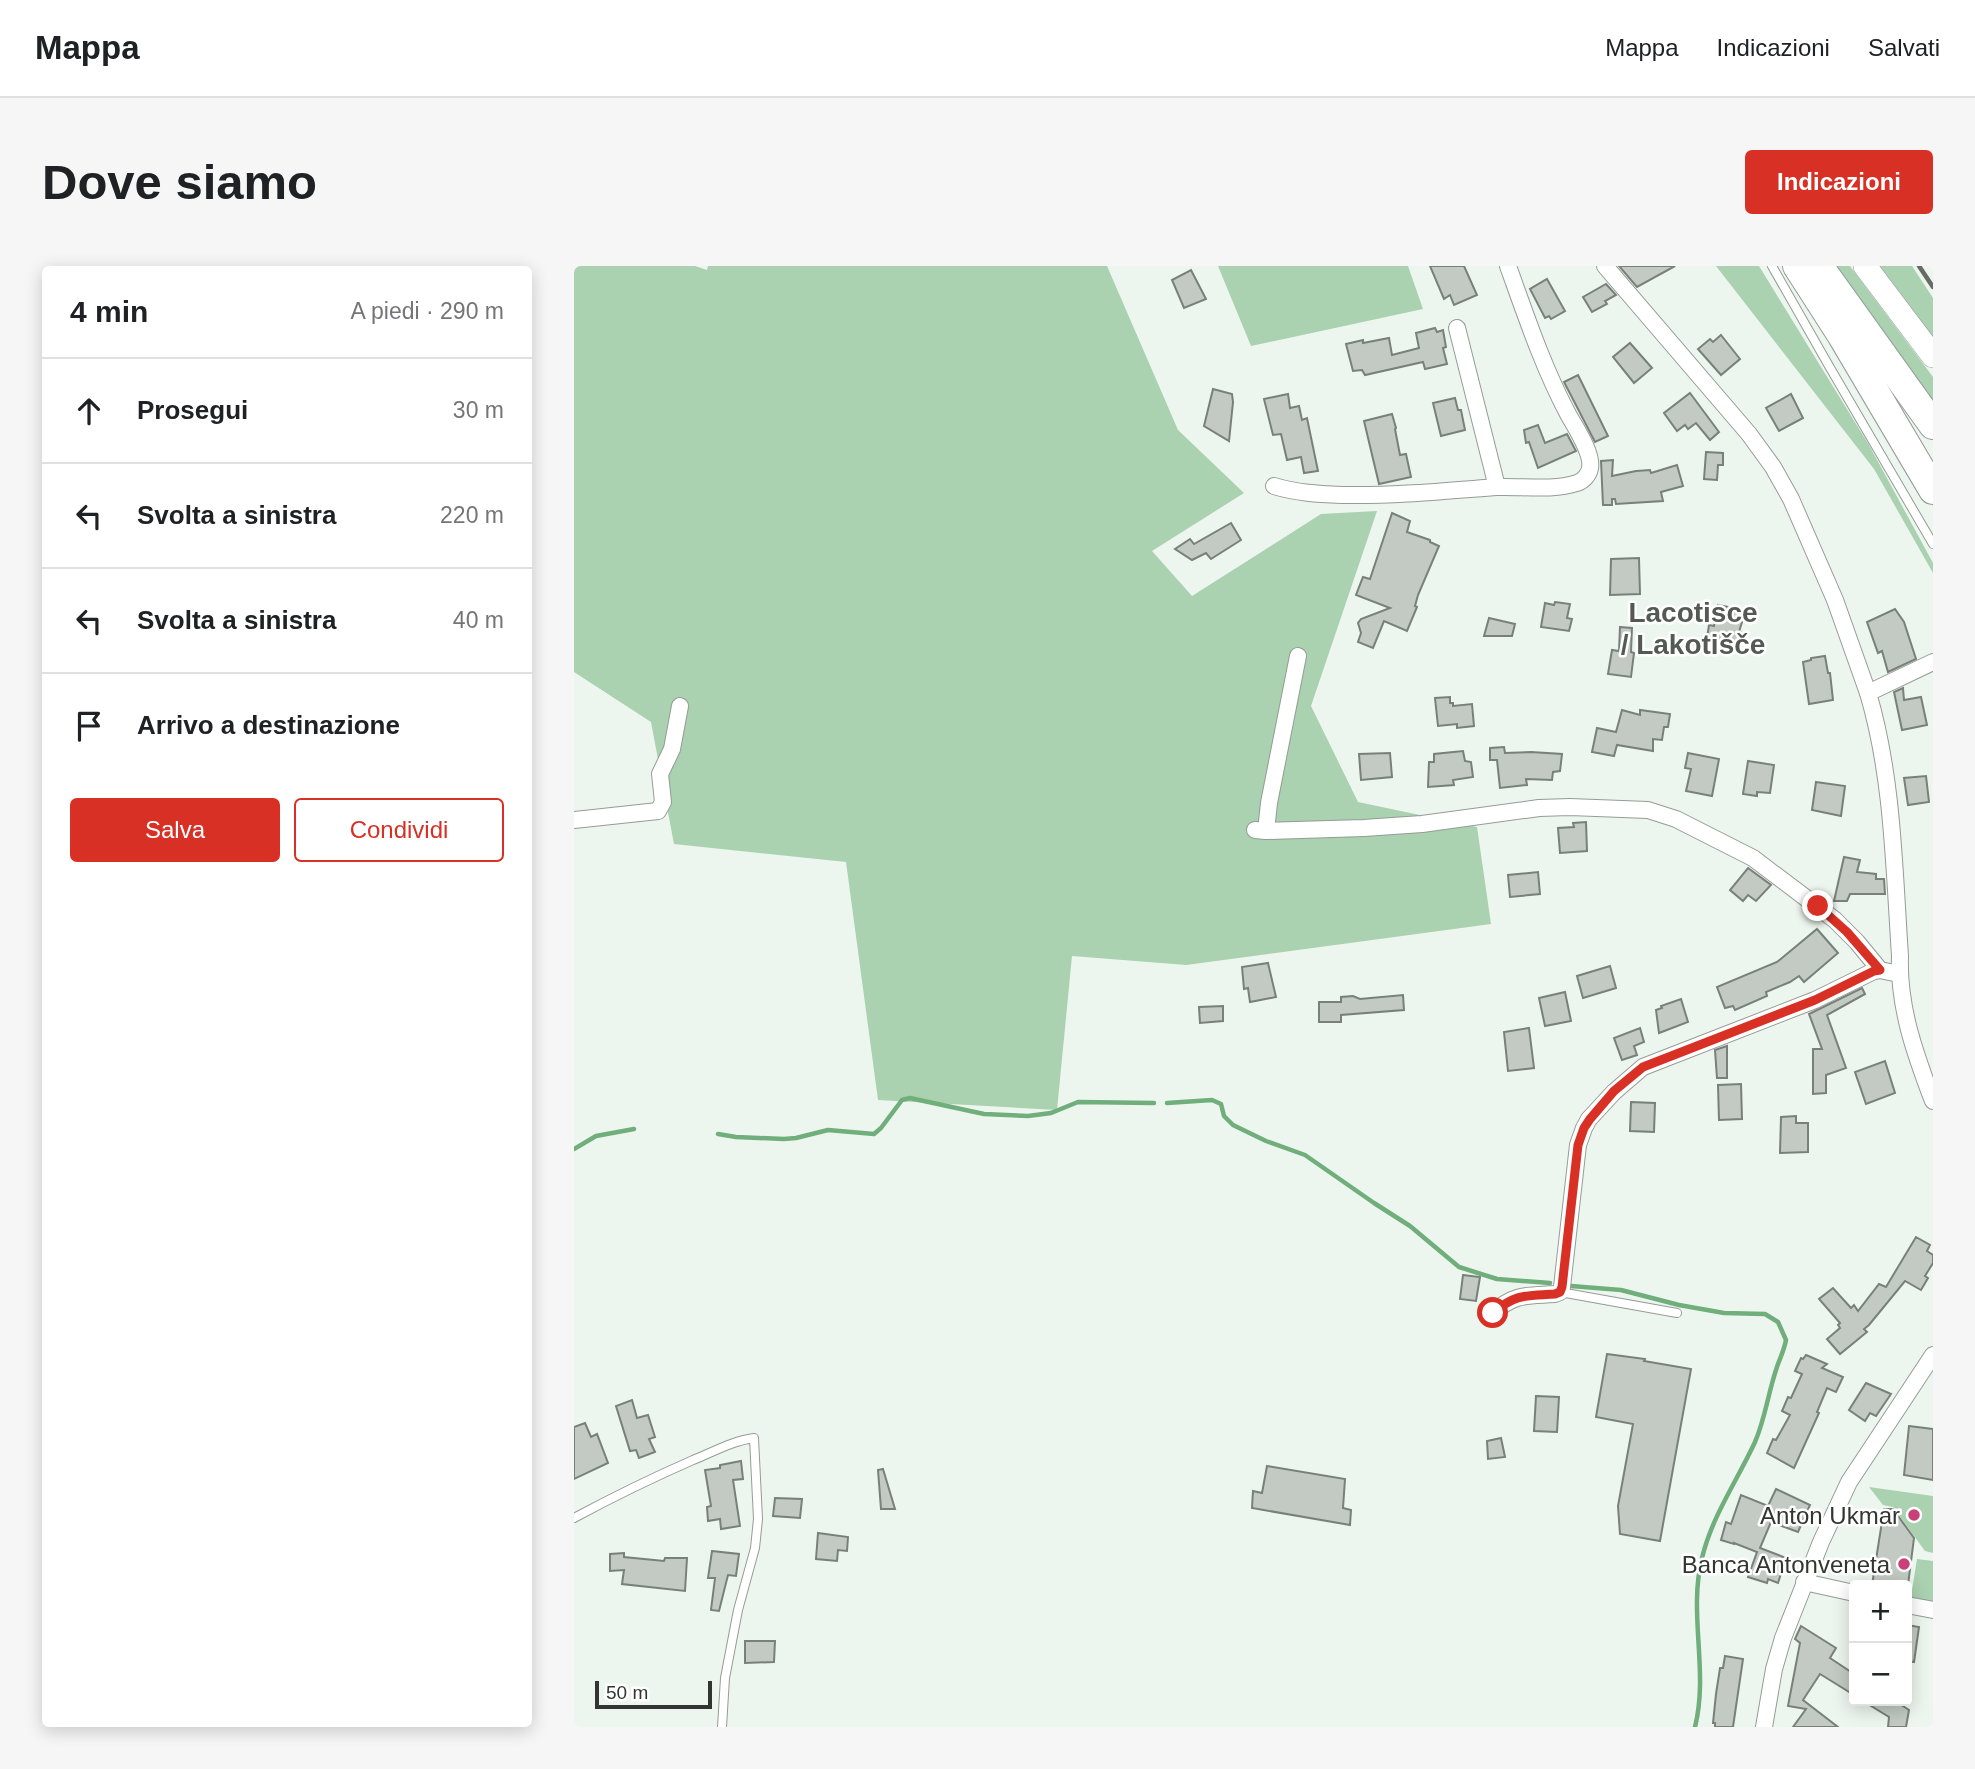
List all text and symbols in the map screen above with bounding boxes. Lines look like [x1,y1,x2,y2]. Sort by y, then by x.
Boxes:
text: Mappa [35,29,140,66]
text: Mappa [1605,34,1679,61]
text: Indicazioni [1717,34,1830,61]
text: Salvati [1868,34,1940,61]
button: Indicazioni [1745,150,1933,214]
text: Dove siamo [42,155,317,209]
text: 4 min [70,295,148,328]
text: A piedi · 290 m [351,298,504,324]
icon: ahead [70,392,108,430]
text: Prosegui [137,395,248,425]
text: 30 m [453,397,504,423]
icon: left [70,497,108,535]
text: Svolta a sinistra [137,500,336,530]
text: 220 m [440,502,504,528]
district label: Lacotisce / Lakotišče [1621,597,1765,660]
icon: left [70,602,108,640]
text: Svolta a sinistra [137,605,336,635]
text: 40 m [453,607,504,633]
icon: arrive [70,707,108,745]
text: Arrivo a destinazione [137,710,400,740]
button: Salva [70,798,280,862]
button: Condividi [294,798,504,862]
route end [1802,890,1833,921]
route start [1477,1297,1508,1328]
place label: Anton Ukmar [1760,1502,1900,1529]
marker: Anton Ukmar [1906,1507,1922,1523]
place label: Banca Antonveneta [1682,1551,1891,1578]
marker: Banca Antonveneta [1896,1556,1912,1572]
map controls [1849,1580,1912,1706]
button: + [1849,1580,1912,1643]
button: − [1849,1643,1912,1706]
scale bar [595,1678,712,1710]
text: 50 m [606,1682,648,1703]

